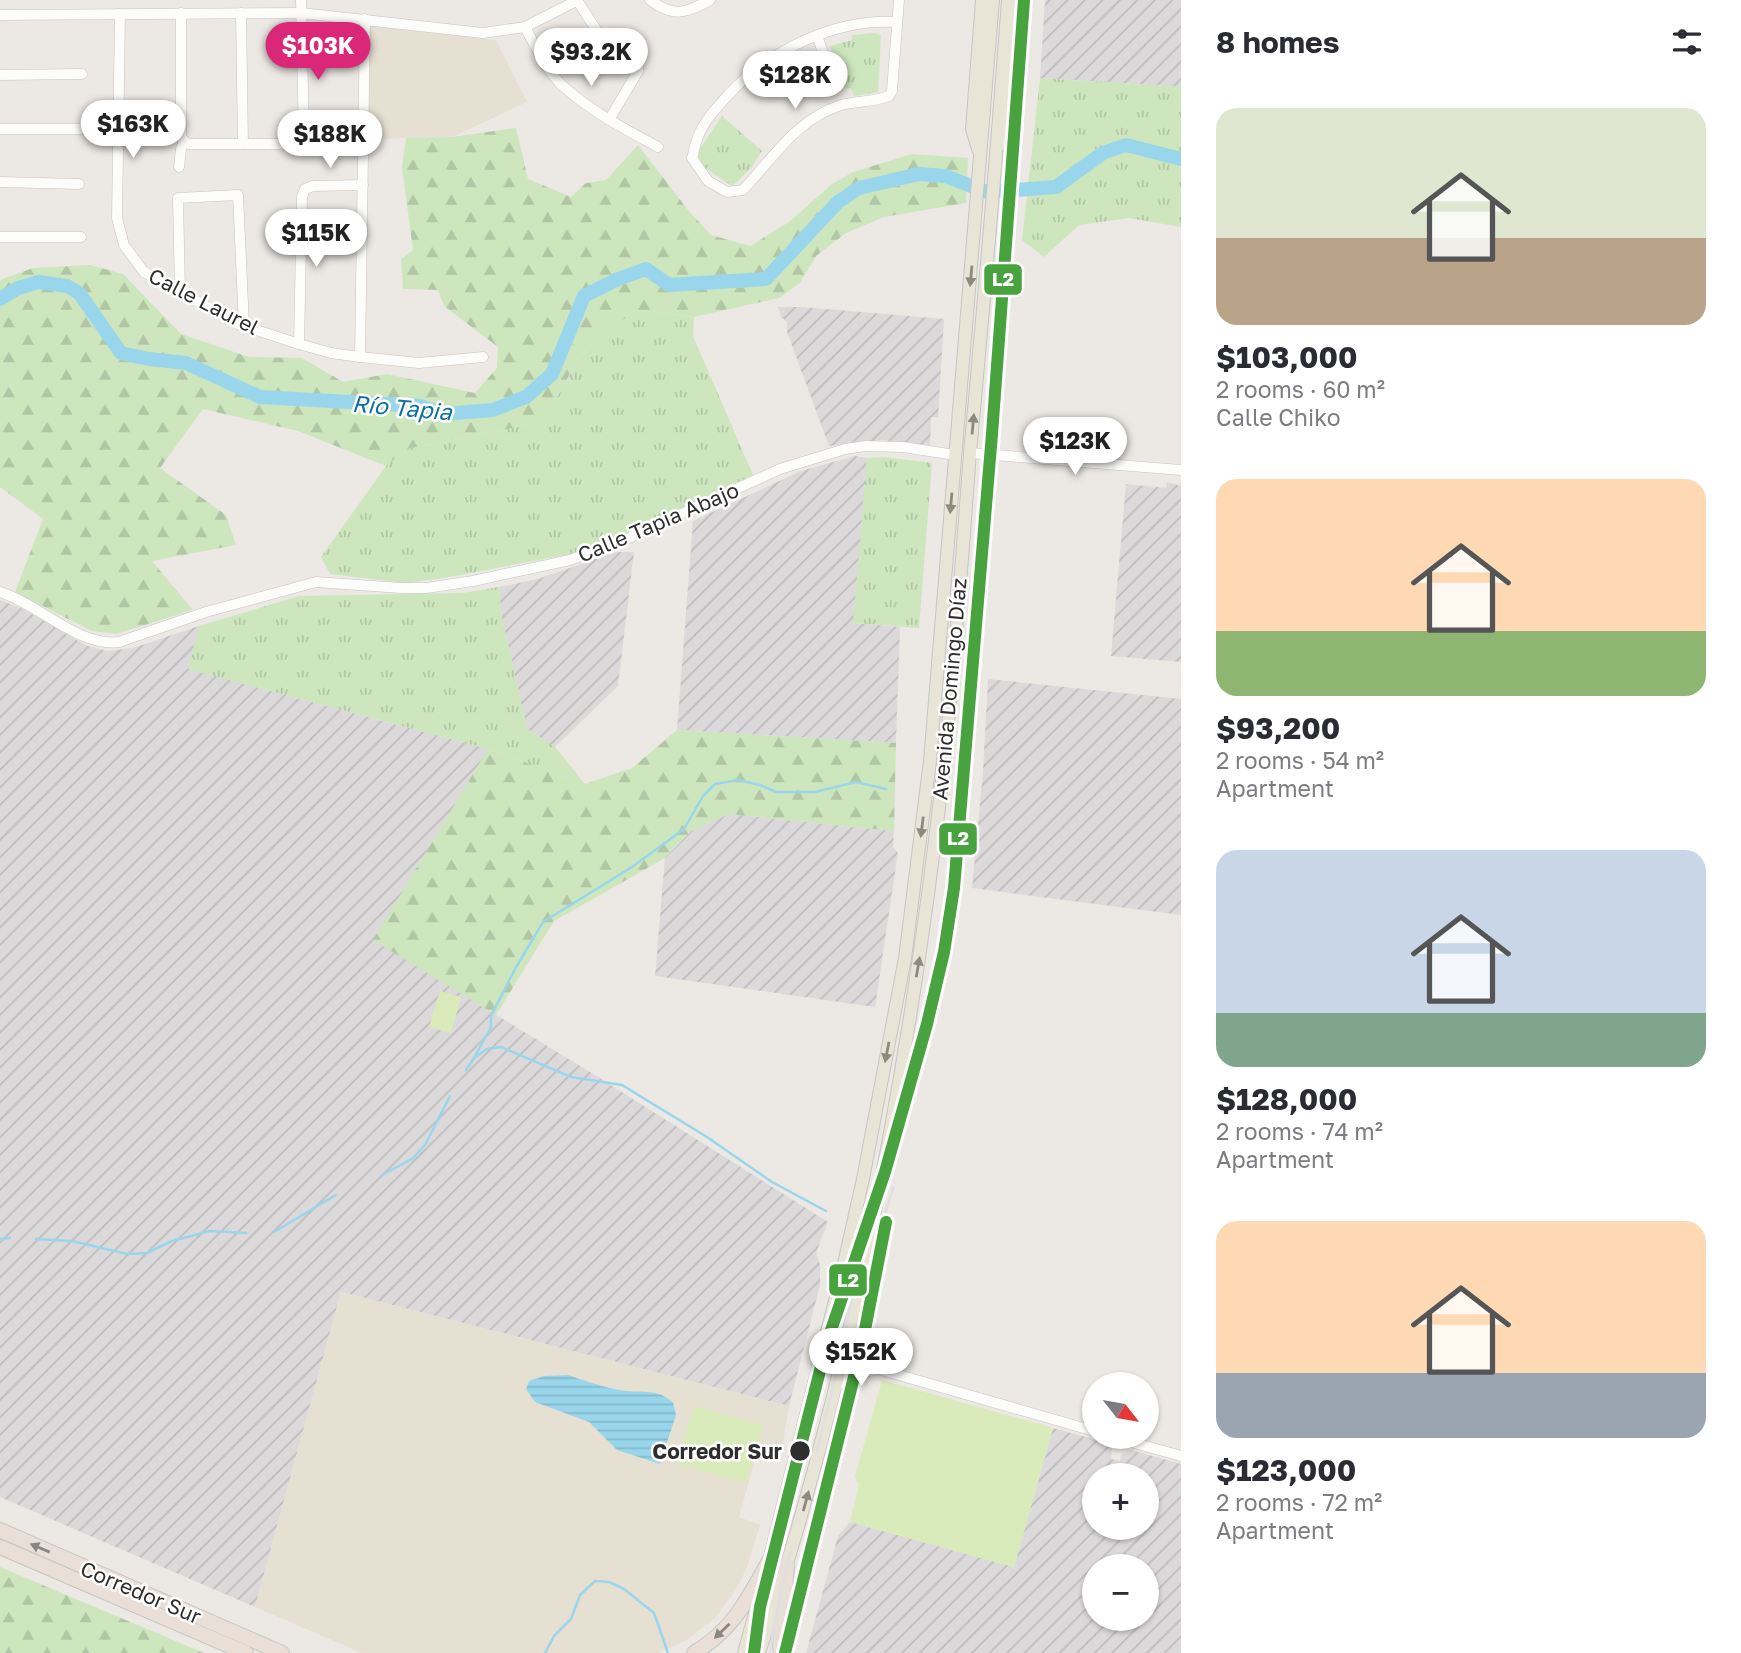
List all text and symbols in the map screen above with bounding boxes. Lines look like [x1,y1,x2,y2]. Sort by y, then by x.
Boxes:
pin: $103K [269,22,367,82]
icon: filters [1668,23,1706,61]
text: 8 homes [1216,24,1340,60]
pin: $93.2K [534,28,648,88]
text: $103K [282,31,354,59]
text: $93.2K [550,37,632,65]
pin: $128K [746,52,844,111]
text: $128K [759,60,831,88]
pin: $163K [84,100,182,160]
text: $163K [97,109,169,137]
pin: $188K [281,110,379,170]
text: $188K [293,119,367,147]
icon: home [1398,154,1524,280]
pin: $115K [267,210,365,269]
text: $115K [281,218,351,246]
street label: Calle Laurel [144,262,264,340]
line badge: L2 [983,263,1023,296]
one-way arrow [965,265,976,287]
text: L2 [992,267,1014,290]
text: $103,000 [1216,339,1357,375]
text: 2 rooms · 60 m² [1216,375,1385,403]
water label: Río Tapia [351,389,454,425]
text: Calle Chiko [1216,403,1341,431]
one-way arrow [968,412,979,434]
pin: $123K [1026,418,1124,477]
text: $123K [1039,426,1111,454]
street label: Calle Tapia Abajo [574,476,742,568]
one-way arrow [945,492,956,514]
icon: home [1398,525,1524,651]
street label: Avenida Domingo Díaz [926,577,972,801]
text: $93,200 [1216,710,1340,746]
text: 2 rooms · 54 m² [1216,746,1384,774]
text: Apartment [1216,774,1334,802]
one-way arrow [916,816,927,838]
line badge: L2 [938,822,978,856]
text: L2 [947,826,969,849]
icon: home [1398,896,1524,1022]
one-way arrow [913,955,924,977]
one-way arrow [881,1041,892,1063]
text: $128,000 [1216,1081,1357,1117]
text: 2 rooms · 74 m² [1216,1117,1383,1145]
text: Apartment [1216,1145,1334,1173]
line badge: L2 [828,1263,868,1297]
icon: home [1398,1267,1524,1393]
text: L2 [837,1268,859,1291]
pin: $152K [812,1328,910,1388]
text: $152K [825,1337,897,1365]
north arrow [1082,1372,1158,1449]
map controls [1082,1372,1159,1631]
place label: Corredor Sur [652,1438,782,1464]
marker: Corredor Sur [788,1439,812,1463]
text: $123,000 [1216,1452,1356,1488]
button: + [1082,1463,1159,1540]
text: 2 rooms · 72 m² [1216,1488,1382,1516]
one-way arrow [801,1490,811,1511]
text: Apartment [1216,1516,1334,1544]
one-way arrow [30,1542,50,1554]
button: − [1082,1554,1159,1631]
street label: Corredor Sur [77,1555,205,1629]
one-way arrow [714,1623,731,1640]

